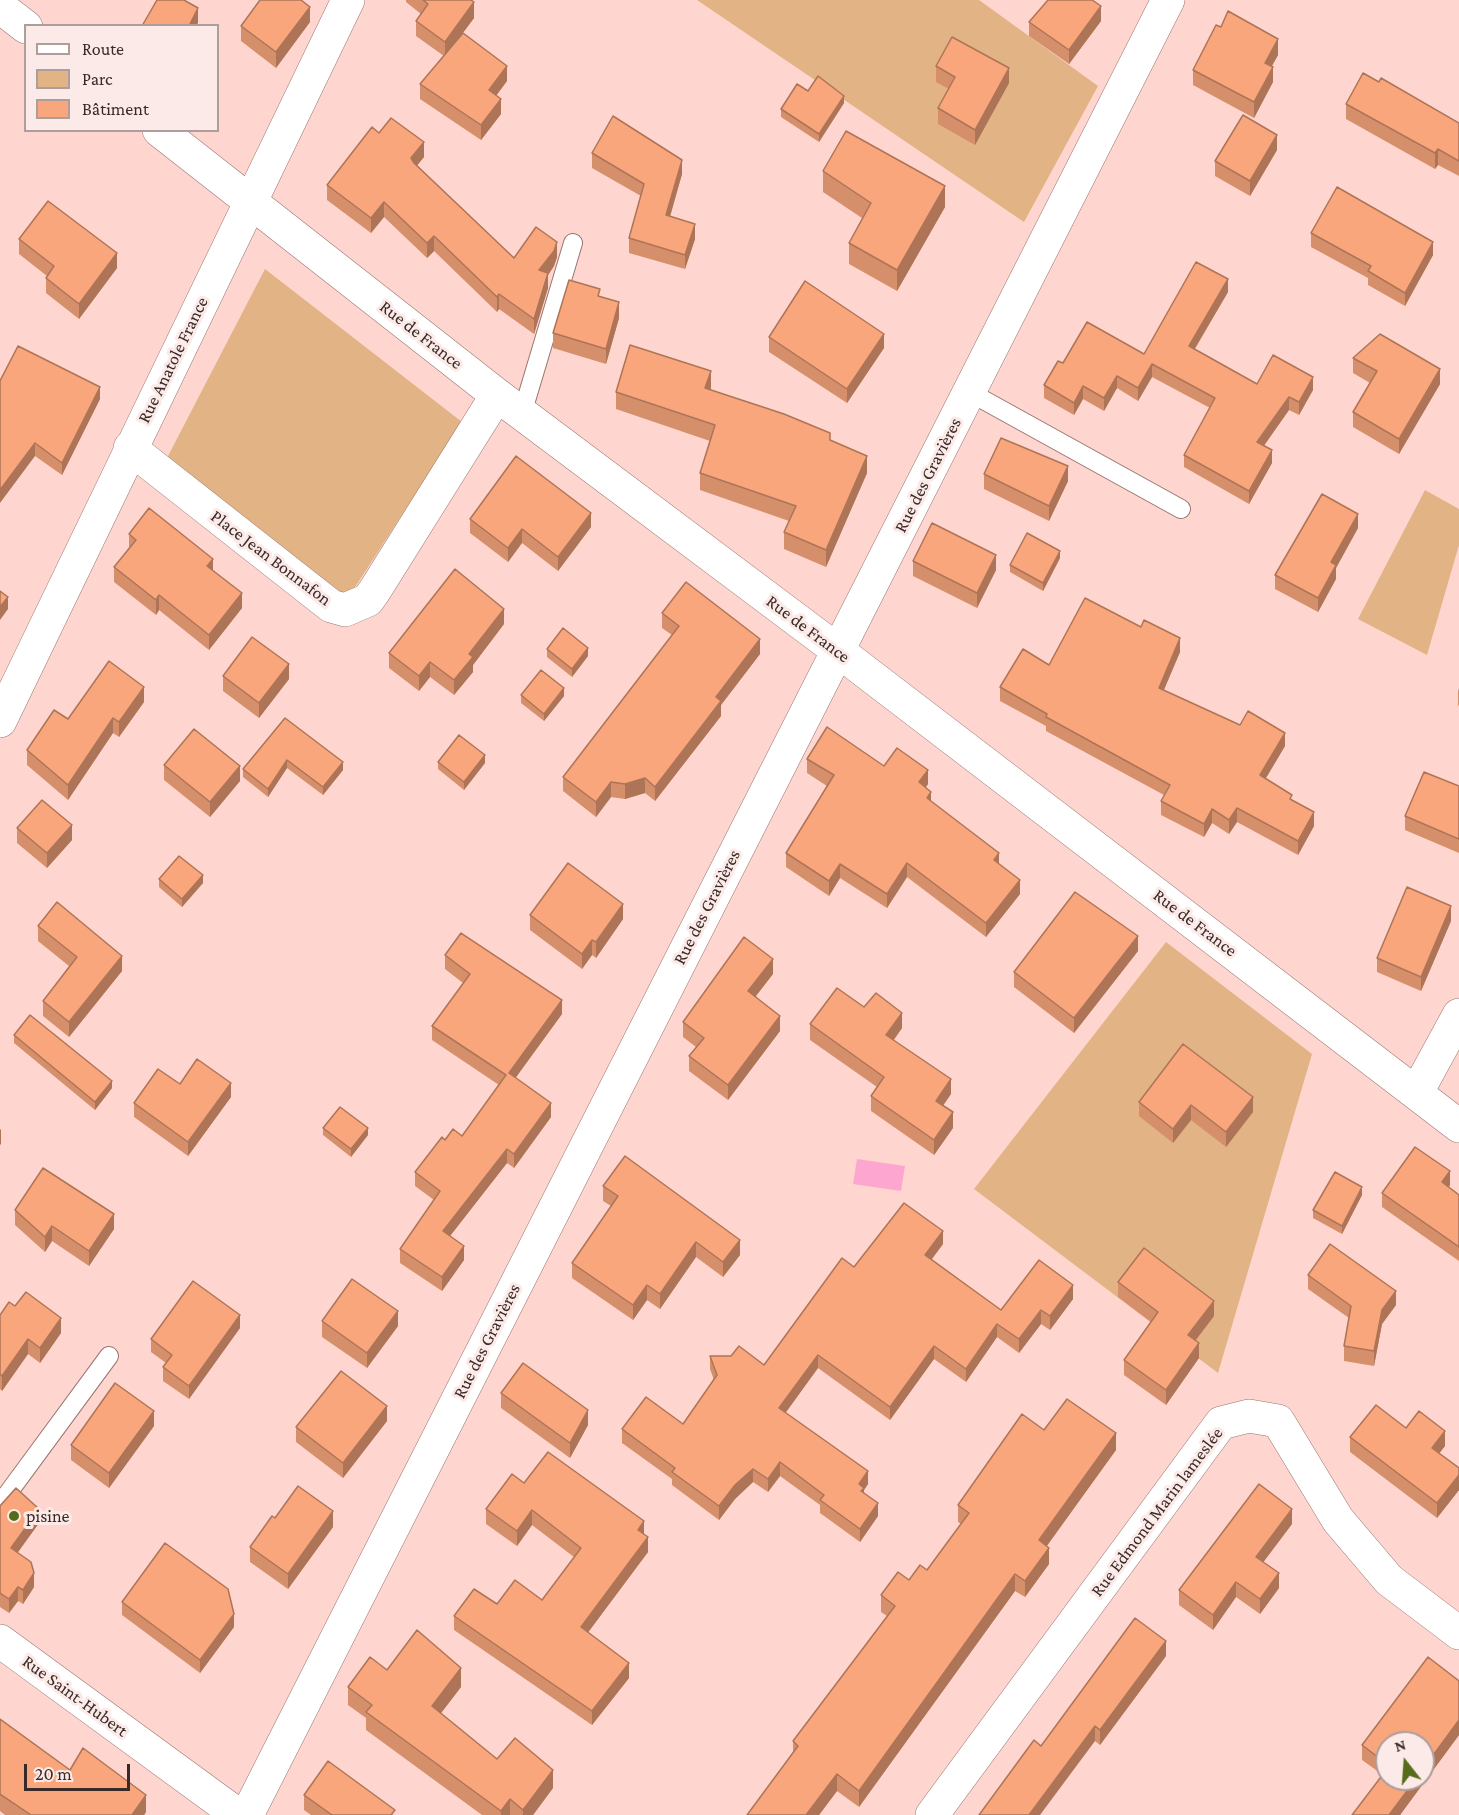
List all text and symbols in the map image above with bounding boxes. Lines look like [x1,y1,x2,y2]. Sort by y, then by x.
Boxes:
legend [24,24,219,132]
text: Route [82,39,124,59]
text: Parc [82,69,113,89]
text: Bâtiment [82,99,149,119]
street label: Rue Anatole France [133,293,213,427]
street label: Rue de France [375,296,467,374]
street label: Rue des Gravières [890,414,966,536]
street label: Place Jean Bonnafon [206,506,336,610]
street label: Rue de France [762,590,854,668]
street label: Rue des Gravières [669,846,745,968]
street label: Rue de France [1149,884,1241,962]
street label: Rue des Gravières [449,1280,525,1402]
street label: Rue Edmond Marin lameslée [1086,1423,1228,1601]
place label: pisine [26,1505,70,1527]
marker: pisine [7,1509,21,1523]
street label: Rue Saint-Hubert [18,1651,132,1741]
north arrow [1375,1731,1435,1791]
text: N [1392,1735,1408,1755]
scale bar [27,1752,134,1790]
text: 20 m [35,1764,72,1784]

